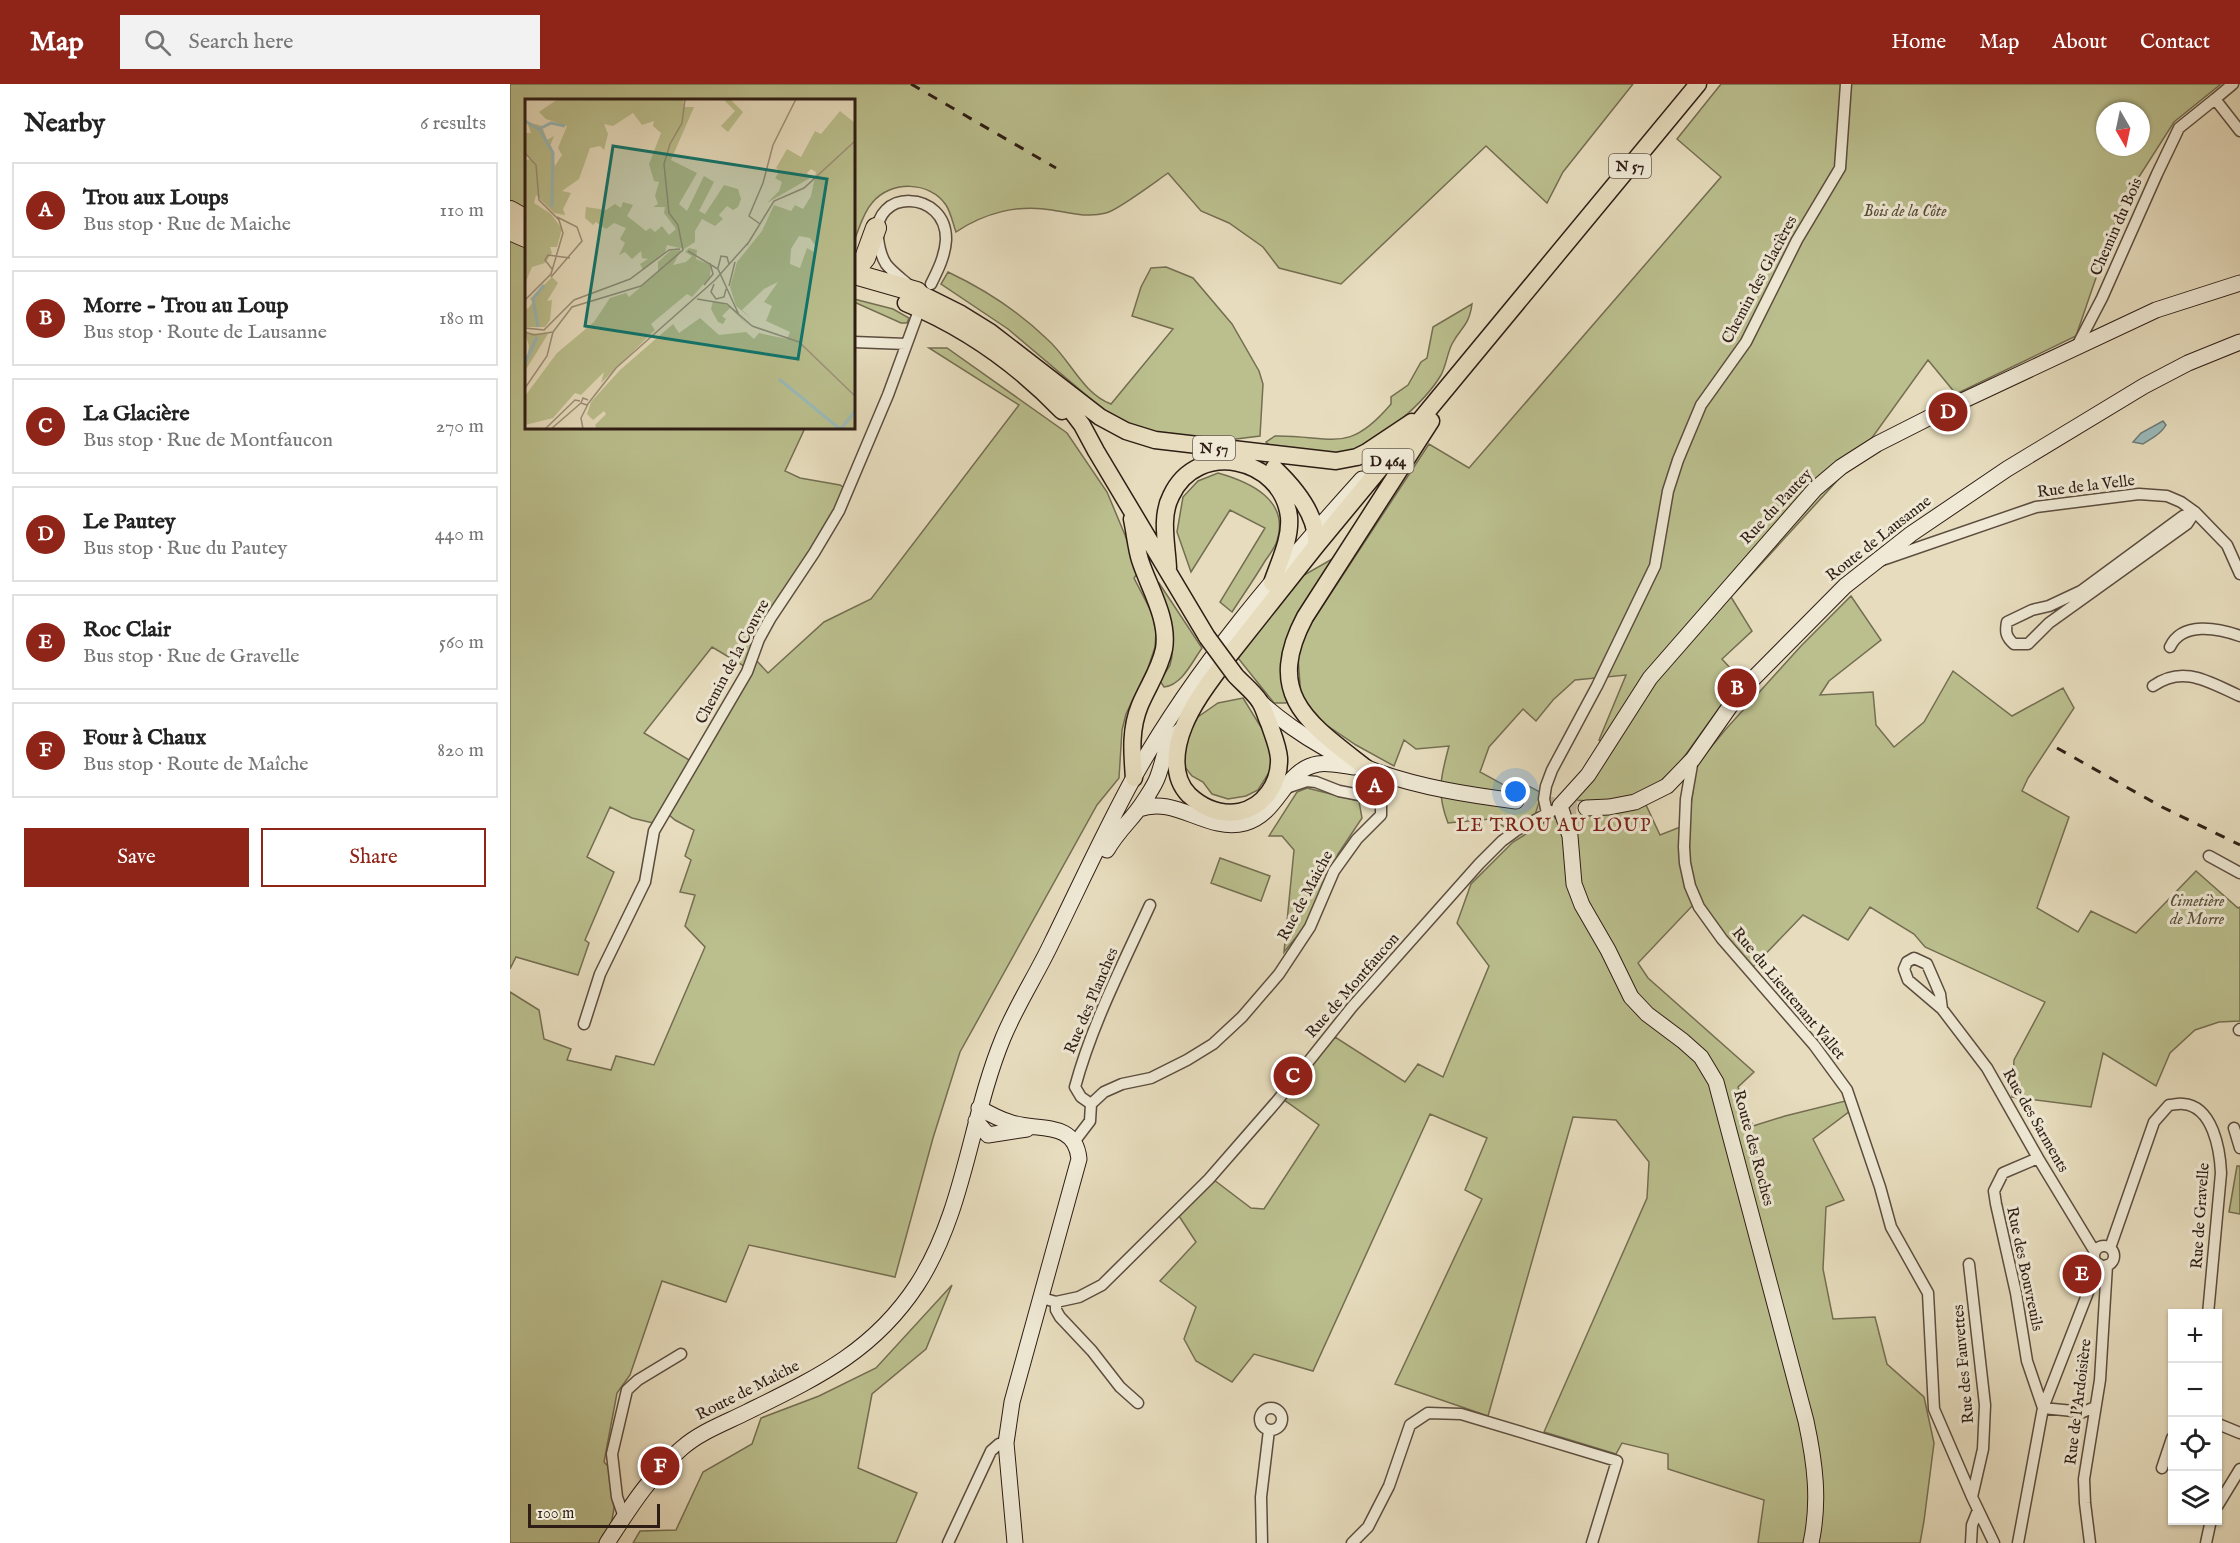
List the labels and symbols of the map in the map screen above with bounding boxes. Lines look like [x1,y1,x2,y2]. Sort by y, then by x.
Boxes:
inset map [525,99,855,429]
north arrow [2096,102,2150,156]
road number: N 57 [1609,154,1651,178]
street label: Chemin du Bois [2086,175,2148,279]
park label: Bois de la Côte [1863,202,1947,222]
street label: Chemin des Glacières [1718,212,1802,347]
pin: D [1928,390,1968,434]
road number: N 57 [1193,436,1235,460]
road number: D 464 [1362,449,1414,473]
street label: Rue du Pautey [1737,465,1817,549]
street label: Rue de la Velle [2036,471,2136,503]
street label: Route de Lausanne [1822,492,1936,586]
street label: Chemin de la Couvre [692,596,774,728]
pin: B [1718,666,1756,710]
pin: A [1356,764,1394,808]
your location [1501,777,1530,806]
district label: LE TROU AU LOUP [1456,815,1652,838]
street label: Rue de Maiche [1274,847,1338,945]
park label: Cimetière de Morre [2169,892,2225,930]
street label: Rue du Lieutenant Vallet [1727,924,1849,1065]
street label: Rue de Montfaucon [1302,929,1404,1043]
street label: Rue des Planches [1061,944,1124,1057]
pin: C [1274,1054,1312,1098]
street label: Rue des Sarments [1997,1066,2073,1177]
street label: Route des Roches [1728,1088,1778,1209]
street label: Rue de Gravelle [2187,1162,2215,1270]
street label: Rue des Bouvreuils [2001,1205,2047,1333]
pin: E [2062,1252,2102,1296]
street label: Rue des Fauvettes [1949,1303,1979,1424]
street label: Rue de l'Ardoisière [2061,1338,2097,1466]
street label: Route de Maîche [693,1356,803,1426]
pin: F [640,1444,680,1488]
scale bar [528,1501,660,1528]

